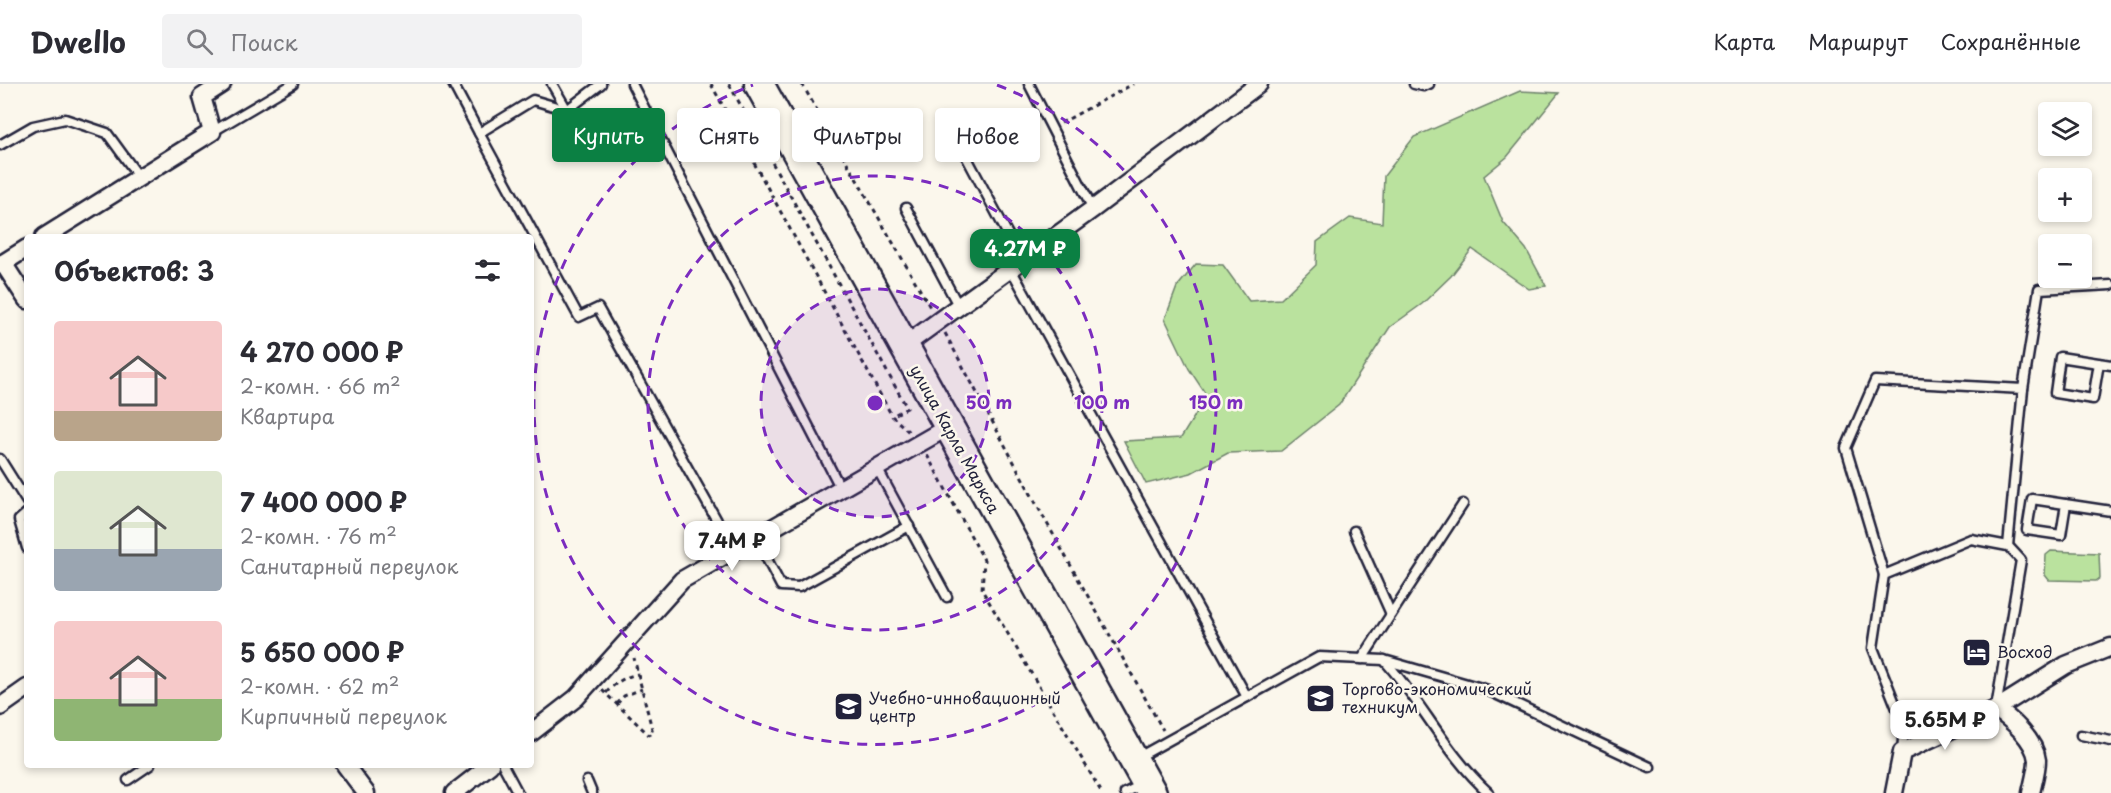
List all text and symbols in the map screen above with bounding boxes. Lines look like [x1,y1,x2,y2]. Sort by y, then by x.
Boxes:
search box [162,14,582,68]
text: Dwello [30,20,126,63]
icon: search [183,25,216,58]
text: Поиск [231,25,298,58]
text: Карта [1714,25,1775,57]
text: Маршрут [1808,25,1908,57]
text: Сохранённые [1941,25,2081,57]
map controls [2038,102,2092,288]
button: layers [2038,102,2092,156]
chip: Купить [552,108,665,162]
chip: Снять [677,108,780,162]
chip: Фильтры [792,108,923,162]
chip: Новое [935,108,1040,162]
button: + [2038,168,2092,222]
pin: 4.27M ₽ [970,229,1080,280]
text: 4.27M ₽ [984,233,1066,263]
button: − [2038,234,2092,288]
text: Объектов: 3 [54,251,214,290]
icon: filters [471,254,504,287]
text: 4 270 000 ₽ [240,332,403,371]
icon: home [102,345,174,417]
street label: улица Карла Маркса [905,360,1007,517]
text: 2-комн. · 66 m² [240,371,401,401]
text: 50 m [966,388,1012,415]
text: 100 m [1074,388,1130,415]
text: 150 m [1189,388,1243,415]
centre of rings [865,393,885,413]
text: Квартира [240,401,334,431]
text: 7 400 000 ₽ [240,482,407,521]
icon: home [102,495,174,567]
text: 2-комн. · 76 m² [240,521,397,551]
pin: 7.4M ₽ [683,521,781,572]
text: 7.4M ₽ [698,525,766,555]
text: Санитарный переулок [240,551,458,581]
text: 5 650 000 ₽ [240,632,404,671]
hotel icon: Восход [1960,636,1992,668]
place label: Восход [1997,639,2052,663]
icon: home [102,645,174,717]
text: 2-комн. · 62 m² [240,671,399,701]
place label: Торгово-экономический техникум [1342,676,1532,718]
school or university icon: Торгово-экономический техникум [1305,682,1337,714]
place label: Учебно-инновационный центр [869,685,1061,727]
school or university icon: Учебно-инновационный центр [832,691,864,723]
pin: 5.65M ₽ [1890,700,2000,751]
text: Кирпичный переулок [240,701,447,731]
text: 5.65M ₽ [1904,704,1986,734]

